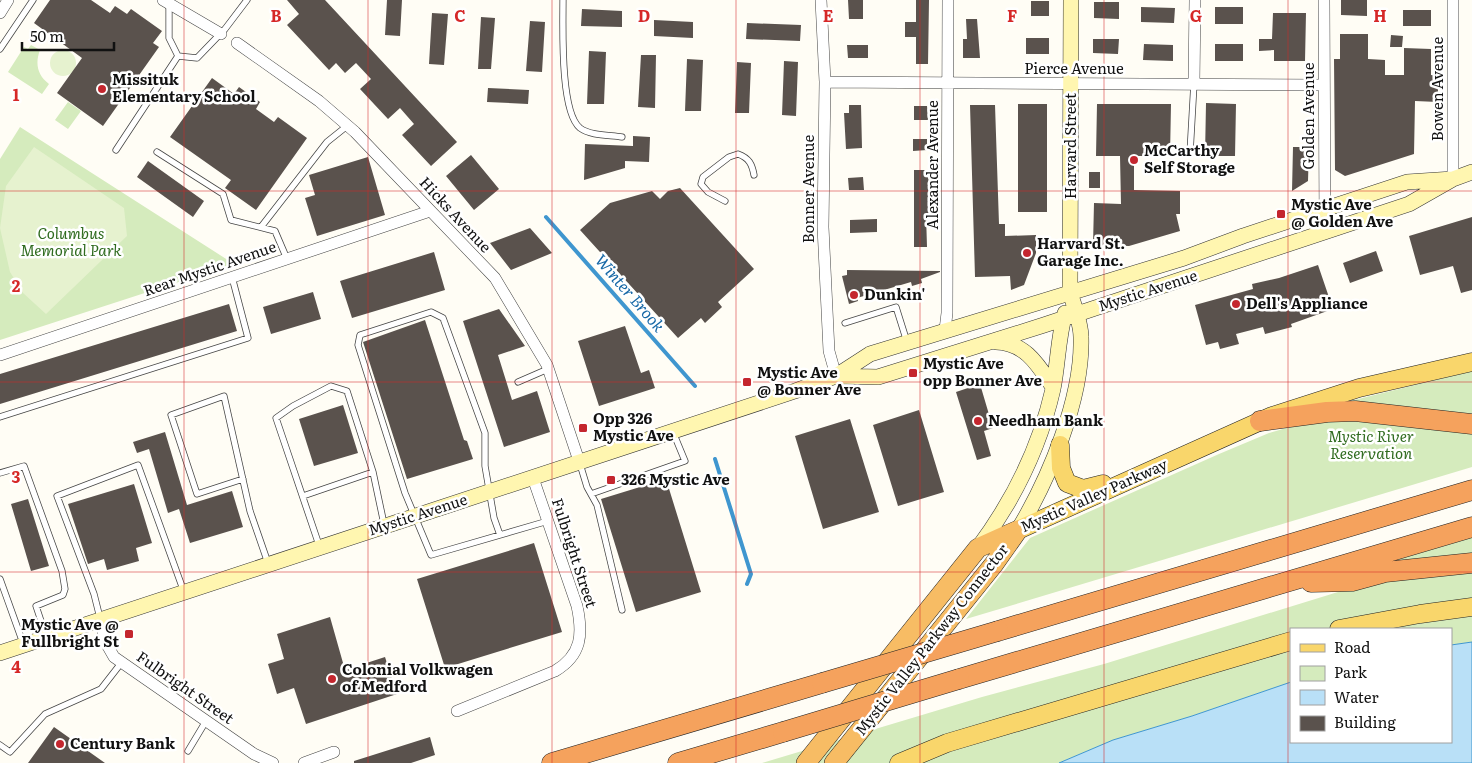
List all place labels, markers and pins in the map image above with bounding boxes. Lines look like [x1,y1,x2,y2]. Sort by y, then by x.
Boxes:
place label: Missituk Elementary School [112,67,256,107]
marker: Missituk Elementary School [96,83,108,95]
place label: McCarthy Self Storage [1144,138,1236,178]
marker: McCarthy Self Storage [1128,154,1140,166]
place label: Mystic Ave @ Golden Ave [1291,192,1394,232]
marker: Mystic Ave @ Golden Ave [1275,208,1287,220]
place label: Harvard St. Garage Inc. [1037,231,1125,271]
marker: Harvard St. Garage Inc. [1021,247,1033,259]
place label: Dunkin' [864,282,925,305]
marker: Dunkin' [848,289,860,301]
place label: Dell's Appliance [1246,291,1368,314]
marker: Dell's Appliance [1230,298,1242,310]
place label: Mystic Ave opp Bonner Ave [923,351,1043,391]
place label: Mystic Ave @ Bonner Ave [757,360,862,400]
marker: Mystic Ave opp Bonner Ave [907,367,919,379]
marker: Mystic Ave @ Bonner Ave [741,376,753,388]
place label: Opp 326 Mystic Ave [593,406,674,446]
place label: Needham Bank [988,408,1104,431]
marker: Needham Bank [972,415,984,427]
marker: Opp 326 Mystic Ave [577,422,589,434]
place label: 326 Mystic Ave [621,467,730,490]
marker: 326 Mystic Ave [605,474,617,486]
place label: Mystic Ave @ Fullbright St [21,612,119,652]
marker: Mystic Ave @ Fullbright St [123,628,135,640]
place label: Colonial Volkwagen of Medford [342,657,494,697]
marker: Colonial Volkwagen of Medford [326,673,338,685]
place label: Century Bank [70,731,176,754]
marker: Century Bank [54,738,66,750]

